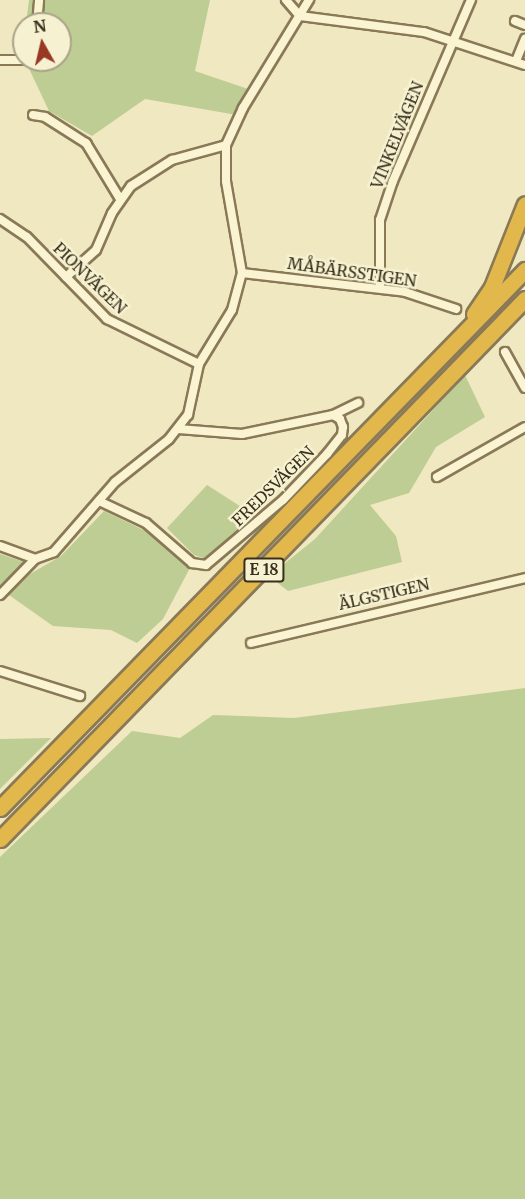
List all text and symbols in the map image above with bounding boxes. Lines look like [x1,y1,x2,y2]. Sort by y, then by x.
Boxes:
north arrow [12,12,72,72]
text: N [32,15,47,37]
street label: VINKELVÄGEN [367,79,427,191]
street label: PIONVÄGEN [49,238,131,318]
street label: MÅBÄRSSTIGEN [286,253,418,291]
street label: FREDSVÄGEN [228,442,318,530]
road number: E 18 [243,558,285,582]
street label: ÄLGSTIGEN [337,574,431,614]

